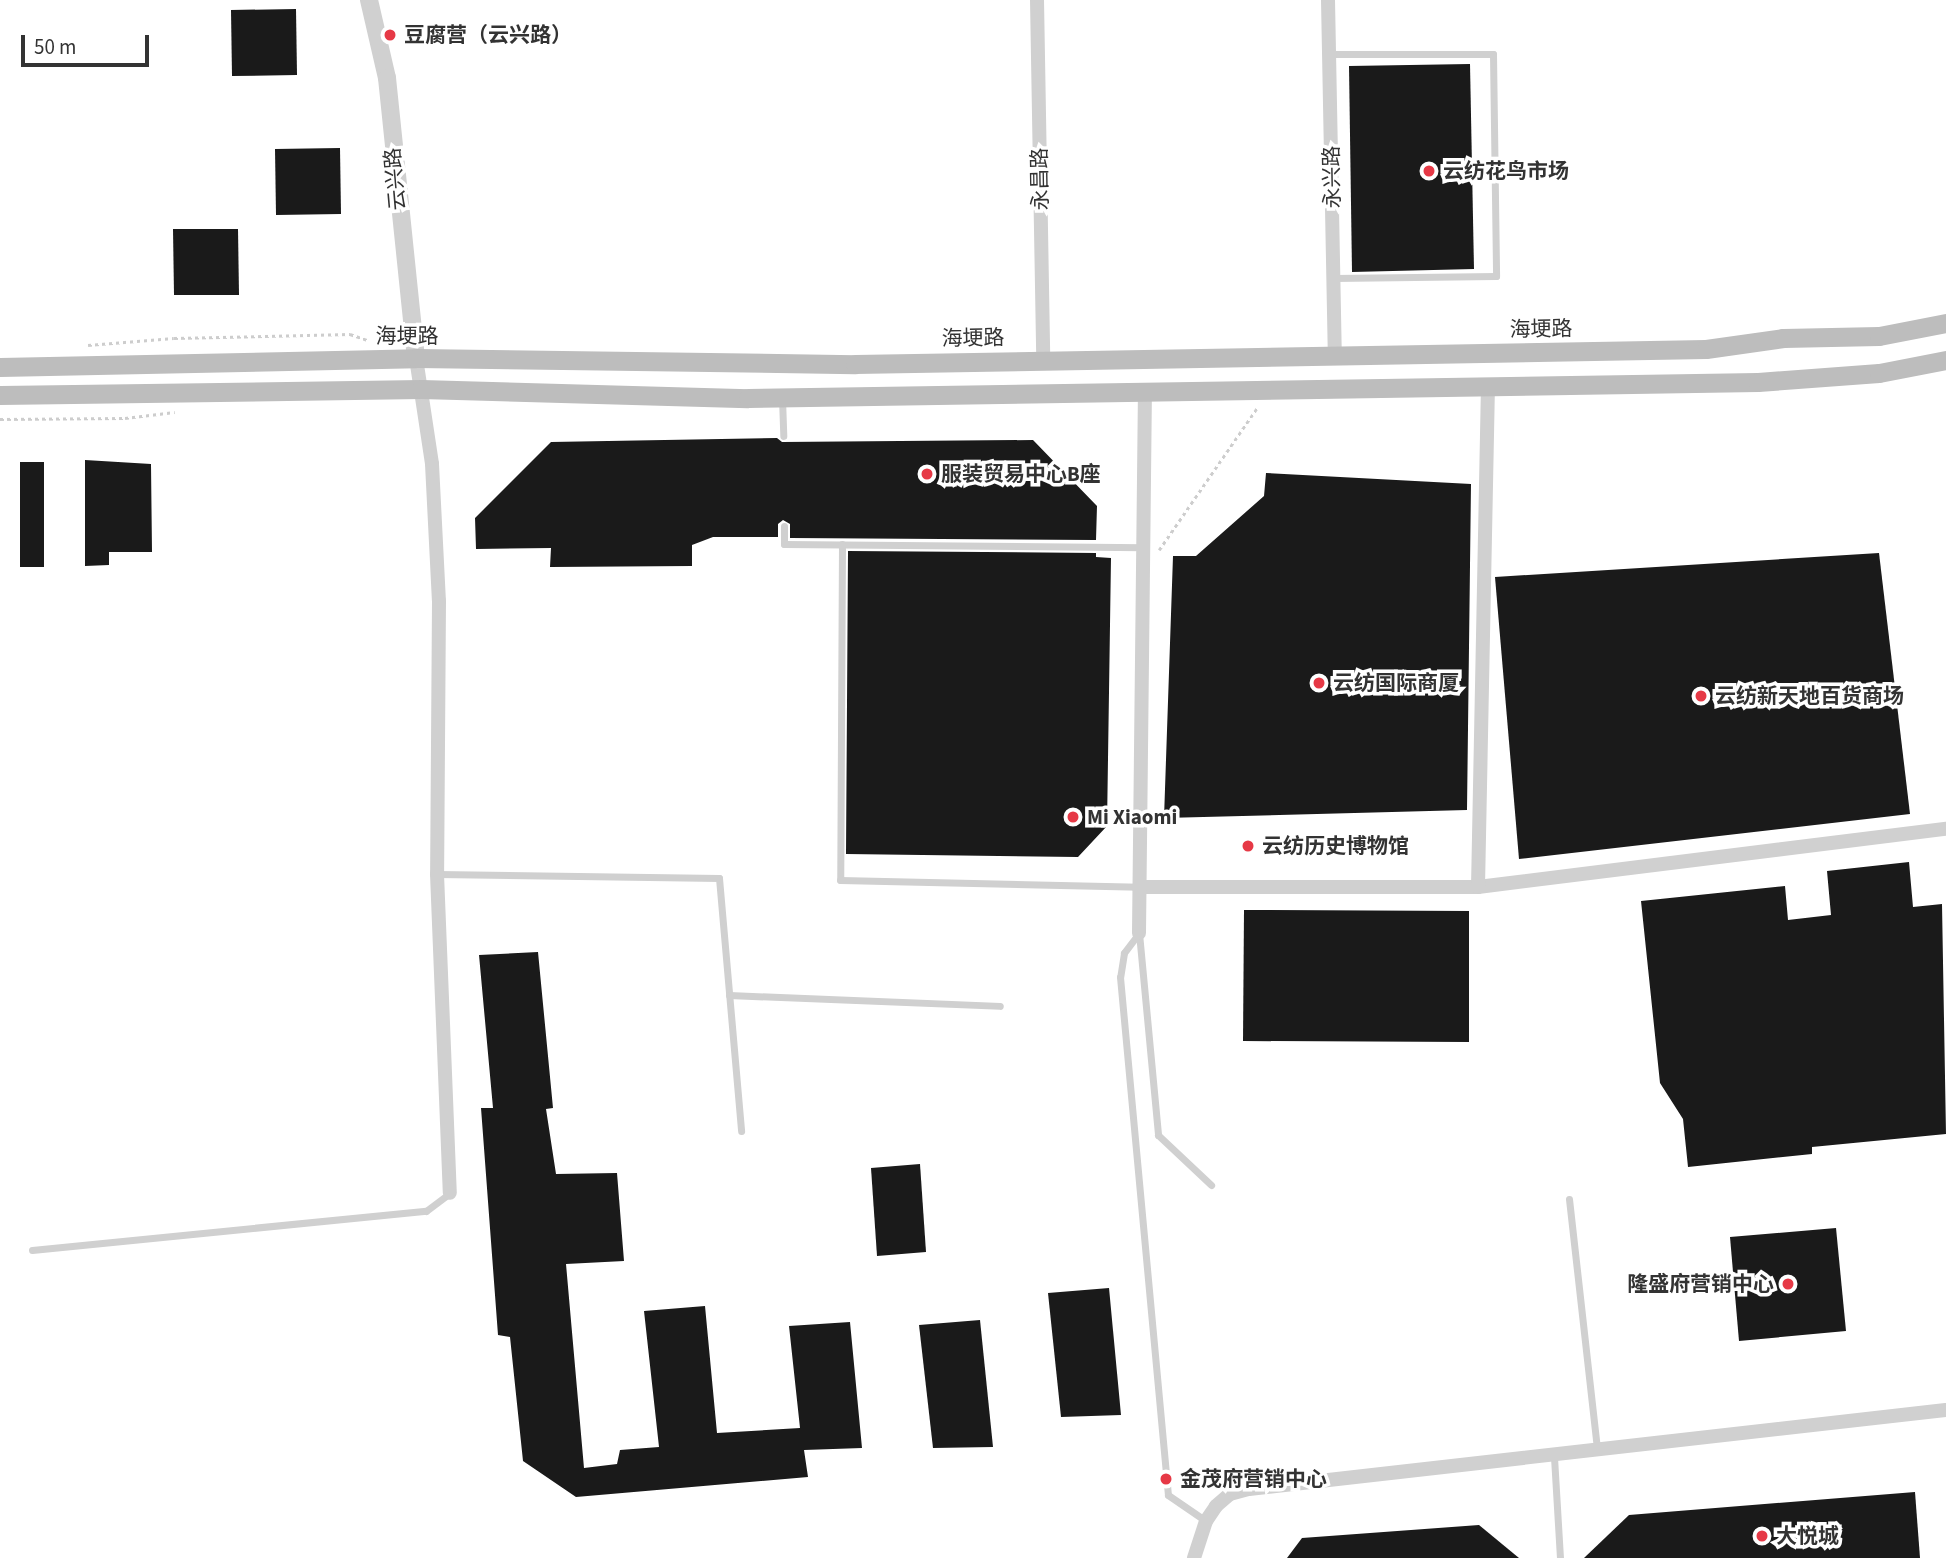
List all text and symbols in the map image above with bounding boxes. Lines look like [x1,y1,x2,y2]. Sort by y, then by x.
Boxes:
scale bar [24,21,152,65]
place label: 豆腐营（云兴路） [404,22,572,48]
marker: 豆腐营（云兴路） [382,27,398,43]
text: 50 m [34,32,76,62]
street label: 永兴路 [1319,145,1345,209]
street label: 云兴路 [380,147,410,211]
street label: 永昌路 [1027,147,1053,211]
place label: 云纺花鸟市场 [1443,158,1569,184]
marker: 云纺花鸟市场 [1421,163,1437,179]
street label: 海埂路 [1509,316,1573,342]
street label: 海埂路 [376,323,438,349]
street label: 海埂路 [941,325,1005,351]
place label: 服装贸易中心B座 [941,461,1101,487]
marker: 服装贸易中心B座 [919,466,935,482]
place label: 云纺国际商厦 [1333,670,1459,696]
marker: 云纺国际商厦 [1311,675,1327,691]
place label: 云纺新天地百货商场 [1715,683,1904,709]
marker: 云纺新天地百货商场 [1693,688,1709,704]
place label: Mi Xiaomi [1087,804,1177,830]
marker: Mi Xiaomi [1065,809,1081,825]
place label: 云纺历史博物馆 [1262,833,1409,859]
marker: 云纺历史博物馆 [1240,838,1256,854]
place label: 隆盛府营销中心 [1627,1271,1774,1297]
marker: 隆盛府营销中心 [1780,1276,1796,1292]
place label: 金茂府营销中心 [1180,1466,1327,1492]
marker: 金茂府营销中心 [1158,1471,1174,1487]
place label: 大悦城 [1776,1523,1839,1549]
marker: 大悦城 [1754,1528,1770,1544]

